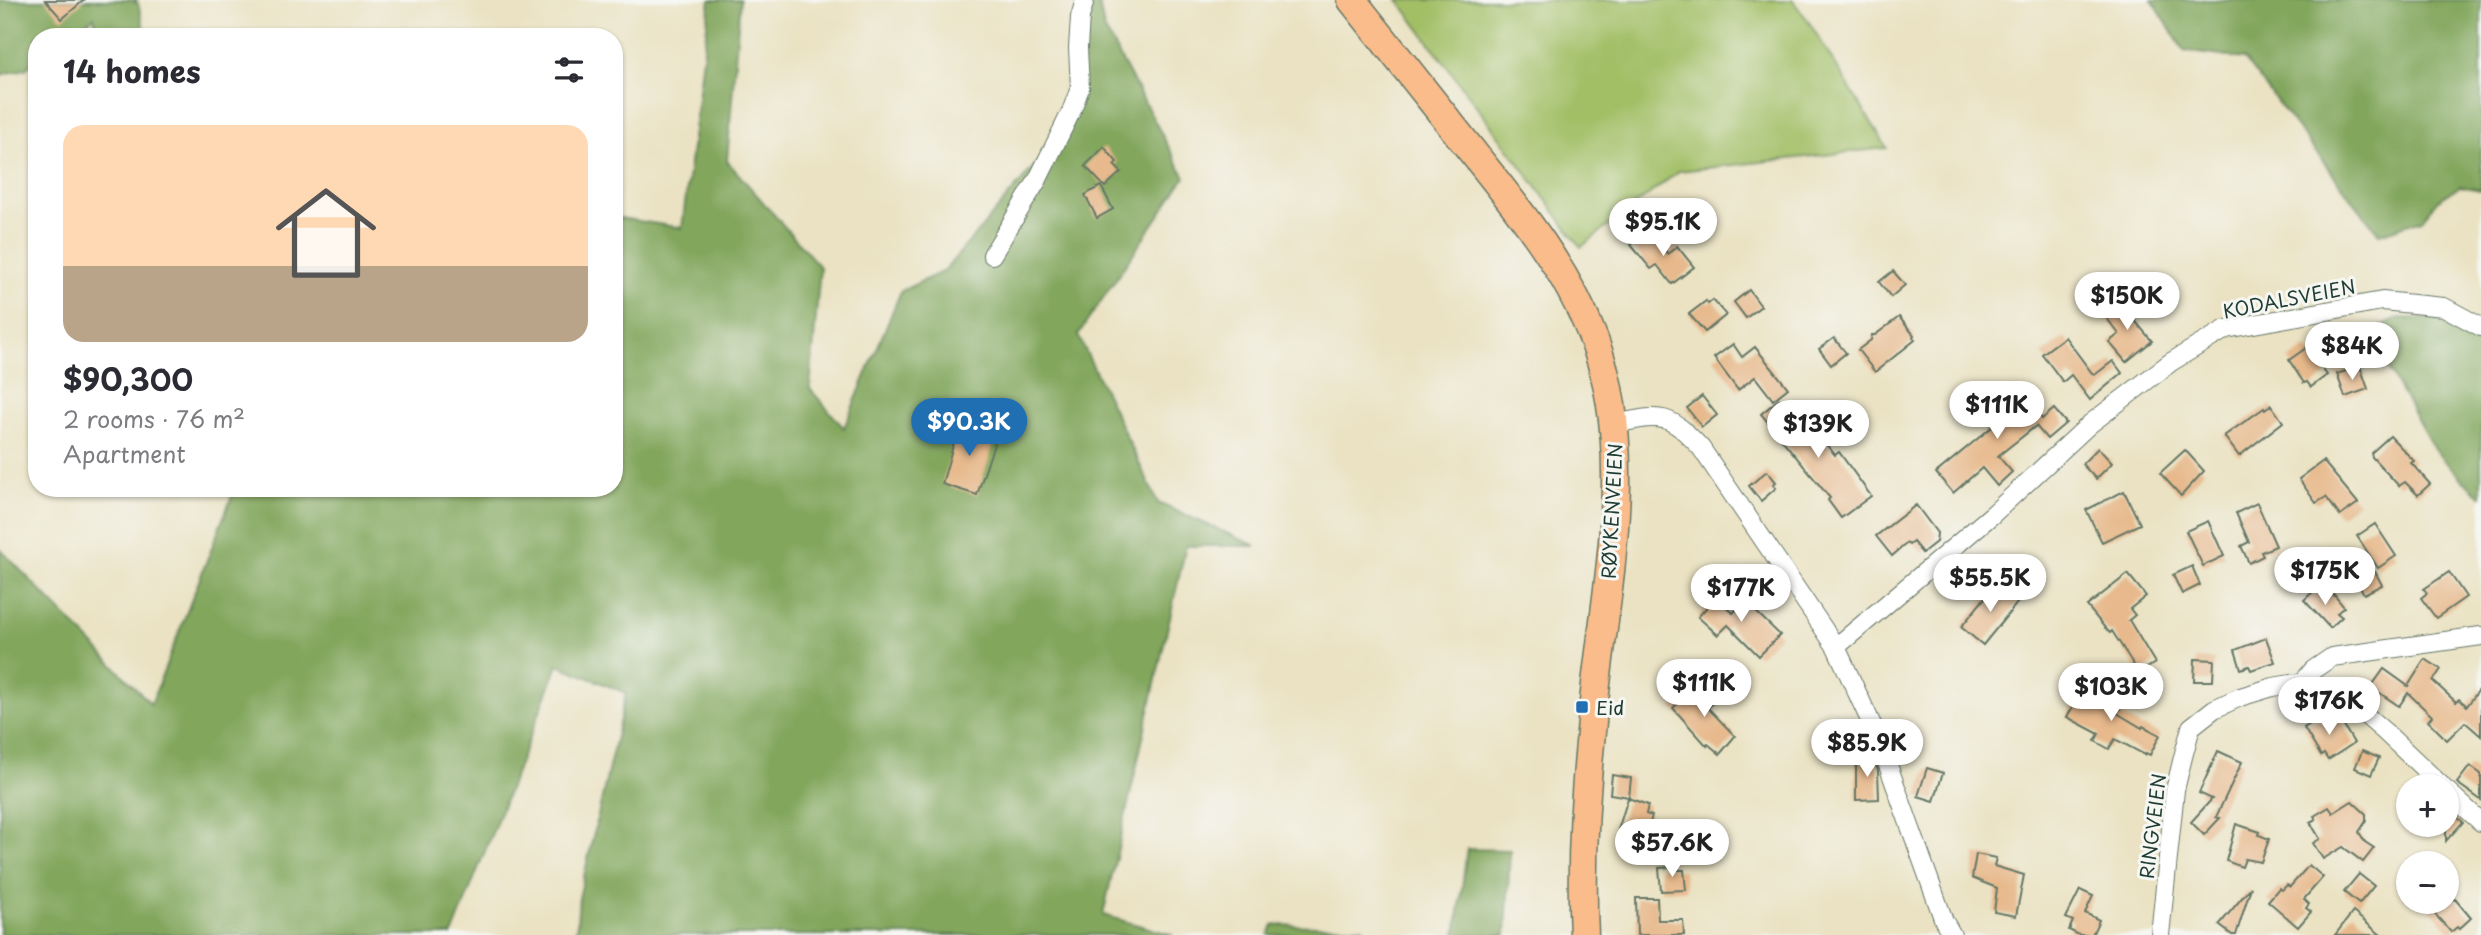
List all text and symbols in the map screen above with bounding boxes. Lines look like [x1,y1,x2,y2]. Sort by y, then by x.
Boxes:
text: 14 homes [63,48,201,93]
icon: filters [550,51,588,89]
icon: home [263,170,389,296]
pin: $95.1K [1606,198,1720,258]
text: $95.1K [1625,203,1701,238]
street label: KODALSVEIEN [2220,271,2358,325]
pin: $150K [2078,272,2176,332]
text: $150K [2091,277,2163,312]
pin: $84K [2311,322,2393,382]
text: $84K [2321,327,2383,362]
text: $90,300 [63,356,193,401]
pin: $111K [1948,382,2046,441]
text: $111K [1965,386,2029,421]
pin: $90.3K [912,398,1026,458]
pin: $139K [1769,400,1867,460]
text: 2 rooms · 76 m² [63,401,245,436]
text: $90.3K [927,403,1011,438]
text: $139K [1783,405,1853,440]
text: Apartment [63,436,186,471]
street label: RØYKENVEIEN [1593,443,1629,579]
pin: $175K [2276,548,2374,607]
text: $175K [2290,552,2360,587]
pin: $55.5K [1933,554,2047,614]
text: $55.5K [1949,559,2031,594]
pin: $177K [1692,564,1790,624]
text: $177K [1707,569,1775,604]
pin: $111K [1655,660,1753,719]
text: $111K [1672,664,1736,699]
pin: $103K [2062,664,2160,723]
text: $103K [2074,668,2148,703]
pin: $176K [2280,678,2378,737]
text: $176K [2294,682,2364,717]
place label: Eid [1596,693,1624,721]
marker: Eid [1574,699,1590,715]
pin: $85.9K [1810,720,1924,779]
text: $85.9K [1827,724,1907,759]
street label: RINGVEIEN [2132,772,2172,880]
map controls [2396,774,2459,914]
button: + [2396,774,2459,837]
pin: $57.6K [1615,820,1729,879]
text: $57.6K [1631,824,1713,859]
button: − [2396,851,2459,914]

